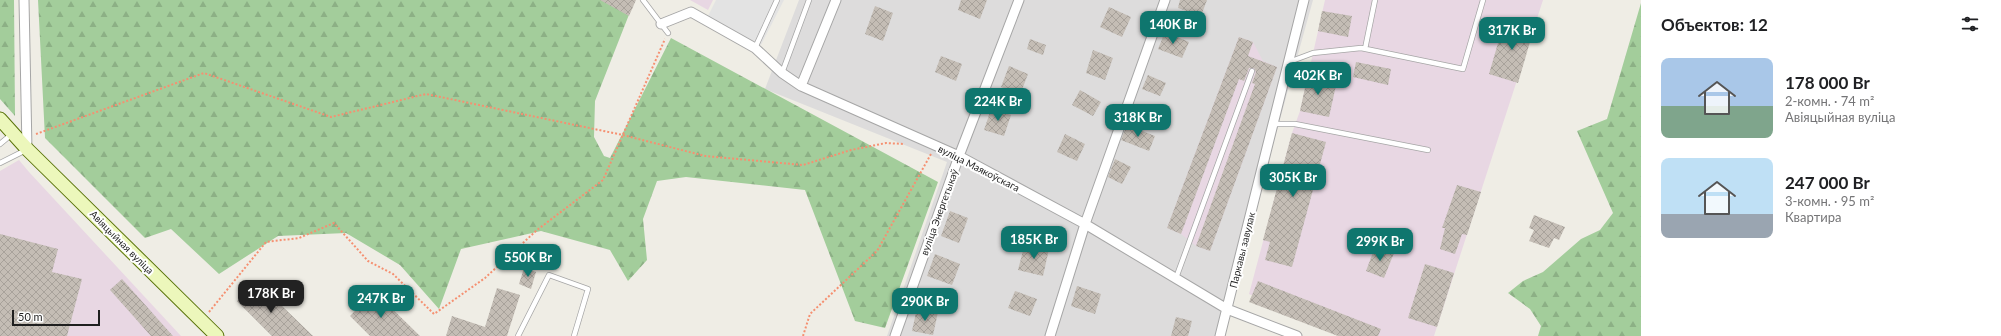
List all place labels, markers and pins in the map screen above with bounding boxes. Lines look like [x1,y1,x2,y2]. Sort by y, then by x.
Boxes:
pin: 140K Br [1136,11,1210,45]
pin: 317K Br [1475,17,1549,51]
pin: 402K Br [1281,62,1355,96]
pin: 224K Br [961,88,1035,122]
pin: 318K Br [1101,104,1175,138]
pin: 305K Br [1256,164,1330,198]
pin: 185K Br [997,226,1071,260]
pin: 299K Br [1343,228,1417,262]
pin: 550K Br [491,244,565,278]
pin: 178K Br [234,280,308,314]
pin: 247K Br [344,285,418,319]
pin: 290K Br [888,288,962,322]

